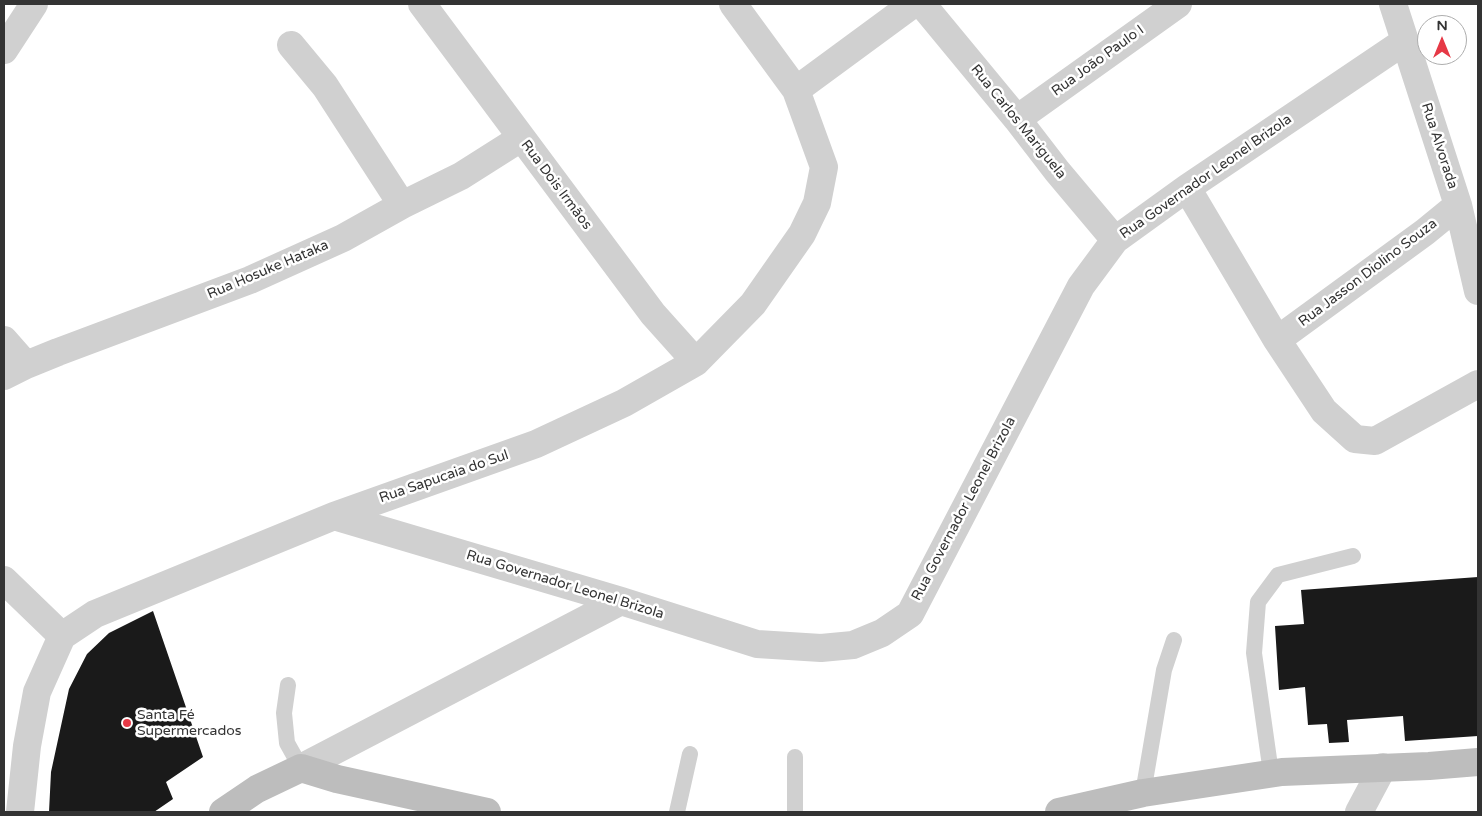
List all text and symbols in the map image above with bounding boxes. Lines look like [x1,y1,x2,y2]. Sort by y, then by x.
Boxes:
north arrow [1417,15,1467,65]
text: N [1436,17,1448,34]
street label: Rua João Paulo I [1049,22,1147,100]
street label: Rua Carlos Mariguela [967,61,1069,183]
street label: Rua Alvorada [1417,101,1461,191]
street label: Rua Governador Leonel Brizola [1117,111,1295,243]
street label: Rua Dois Irmãos [517,137,595,233]
street label: Rua Jasson Diolino Souza [1295,215,1441,331]
street label: Rua Hosuke Hataka [205,237,331,303]
street label: Rua Governador Leonel Brizola [908,414,1020,604]
street label: Rua Sapucaia do Sul [377,447,511,507]
street label: Rua Governador Leonel Brizola [464,547,666,623]
place label: Santa Fé Supermercados [137,707,241,740]
marker: Santa Fé Supermercados [121,717,133,729]

